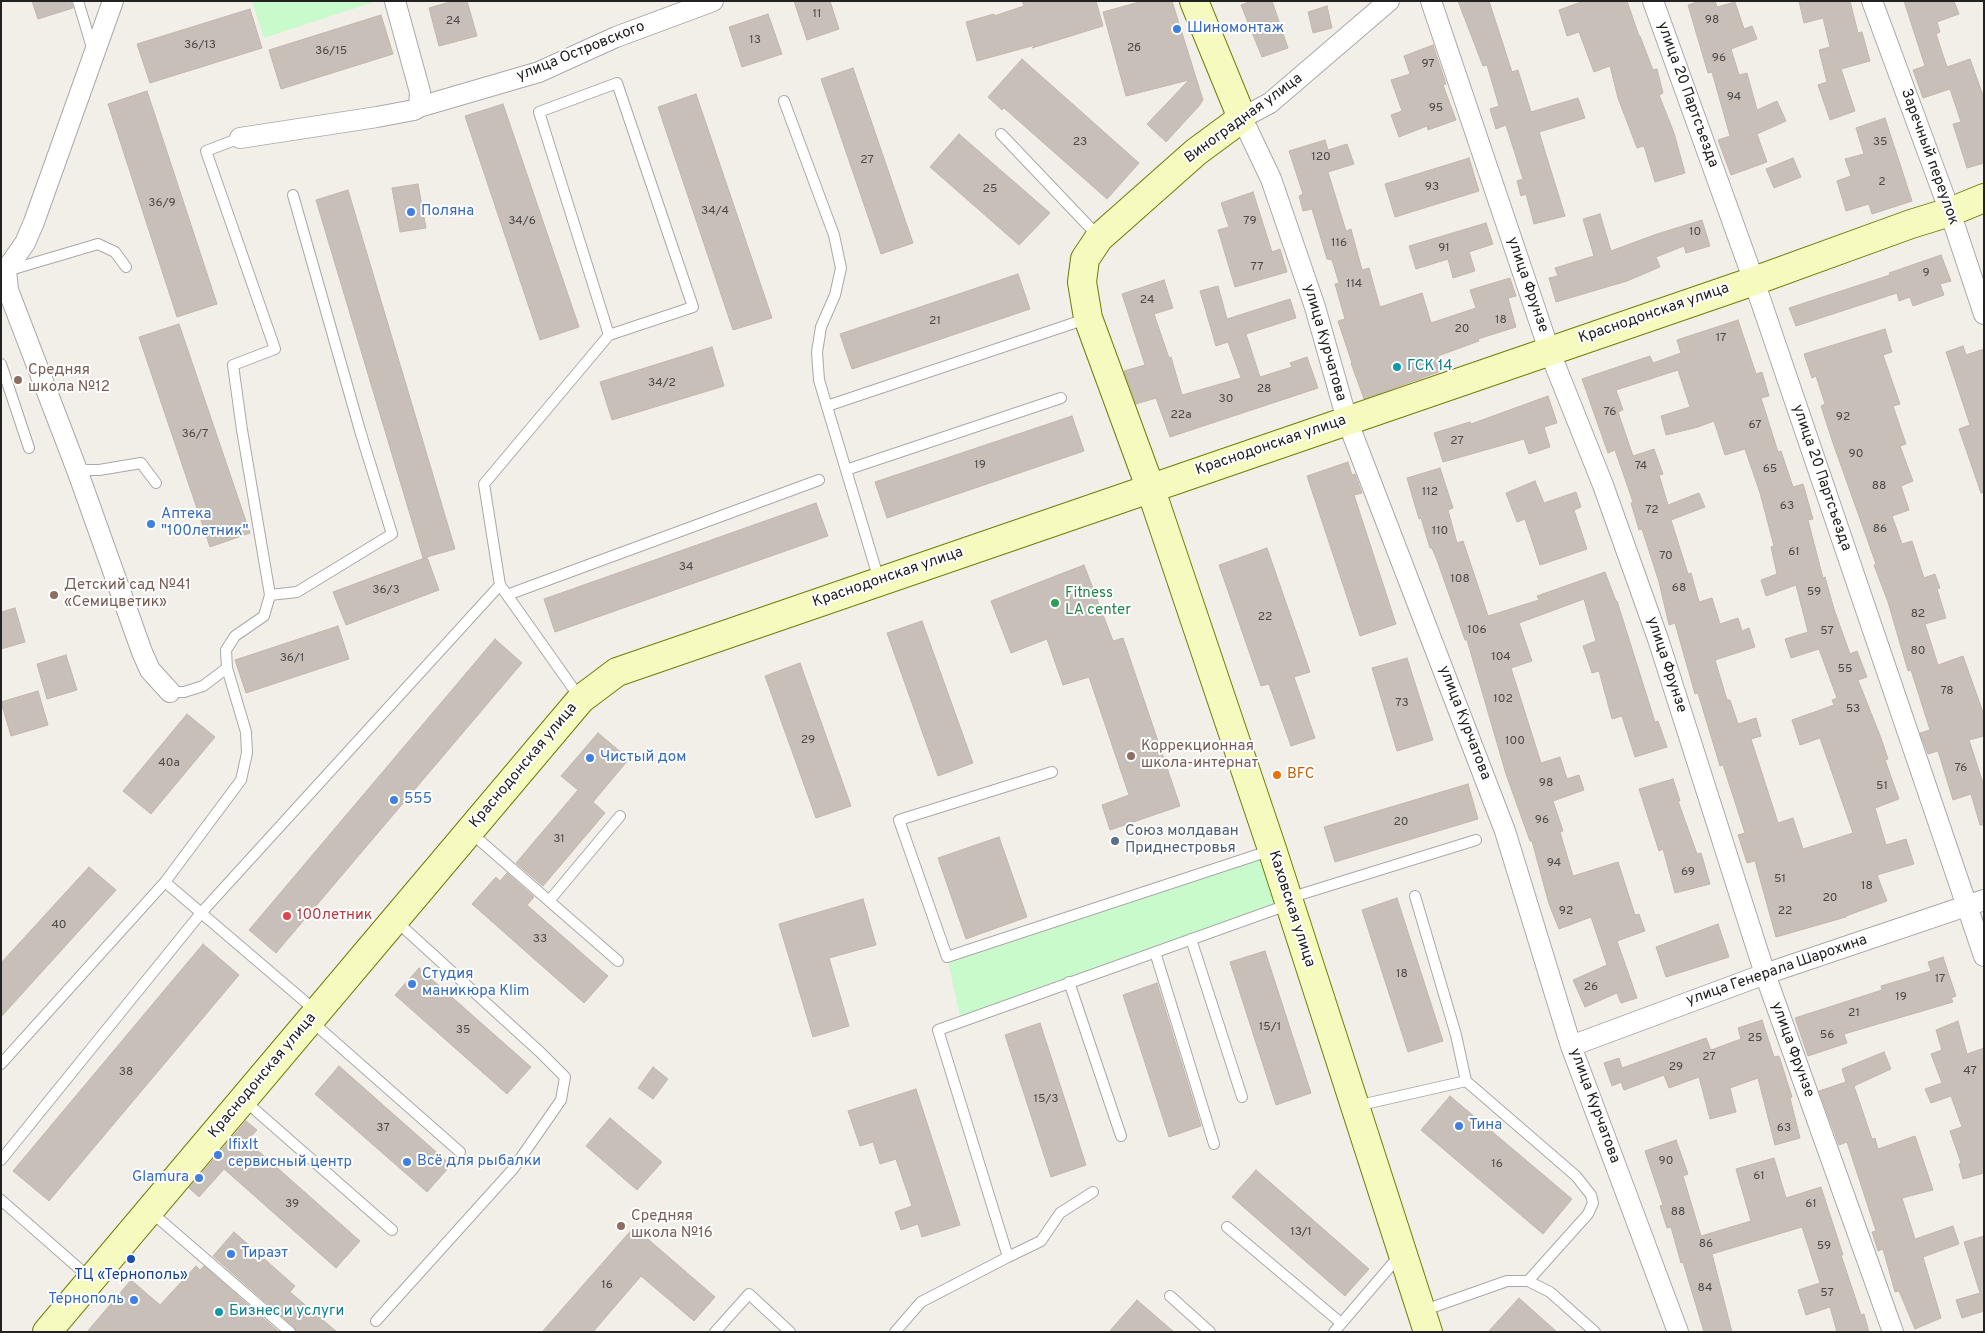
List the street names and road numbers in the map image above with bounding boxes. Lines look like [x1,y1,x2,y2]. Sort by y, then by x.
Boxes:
street label: улица Островского [514,18,648,86]
street label: улица 20 Партсъезда [1652,20,1722,170]
street label: Виноградная улица [1182,70,1306,168]
street label: Заречный переулок [1896,86,1962,228]
street label: улица Фрунзе [1502,235,1552,335]
street label: Краснодонская улица [1576,280,1732,348]
street label: улица Курчатова [1299,282,1349,404]
street label: улица 20 Партсъезда [1787,402,1855,554]
street label: Краснодонская улица [1193,412,1349,480]
street label: Краснодонская улица [810,544,966,612]
street label: улица Фрунзе [1642,615,1690,715]
street label: улица Курчатова [1434,663,1494,783]
street label: Краснодонская улица [466,700,582,832]
street label: Каховская улица [1264,848,1318,970]
street label: улица Генерала Шарохина [1684,932,1870,1010]
street label: улица Фрунзе [1766,1000,1818,1100]
street label: Краснодонская улица [205,1010,321,1142]
street label: улица Курчатова [1565,1046,1623,1166]

